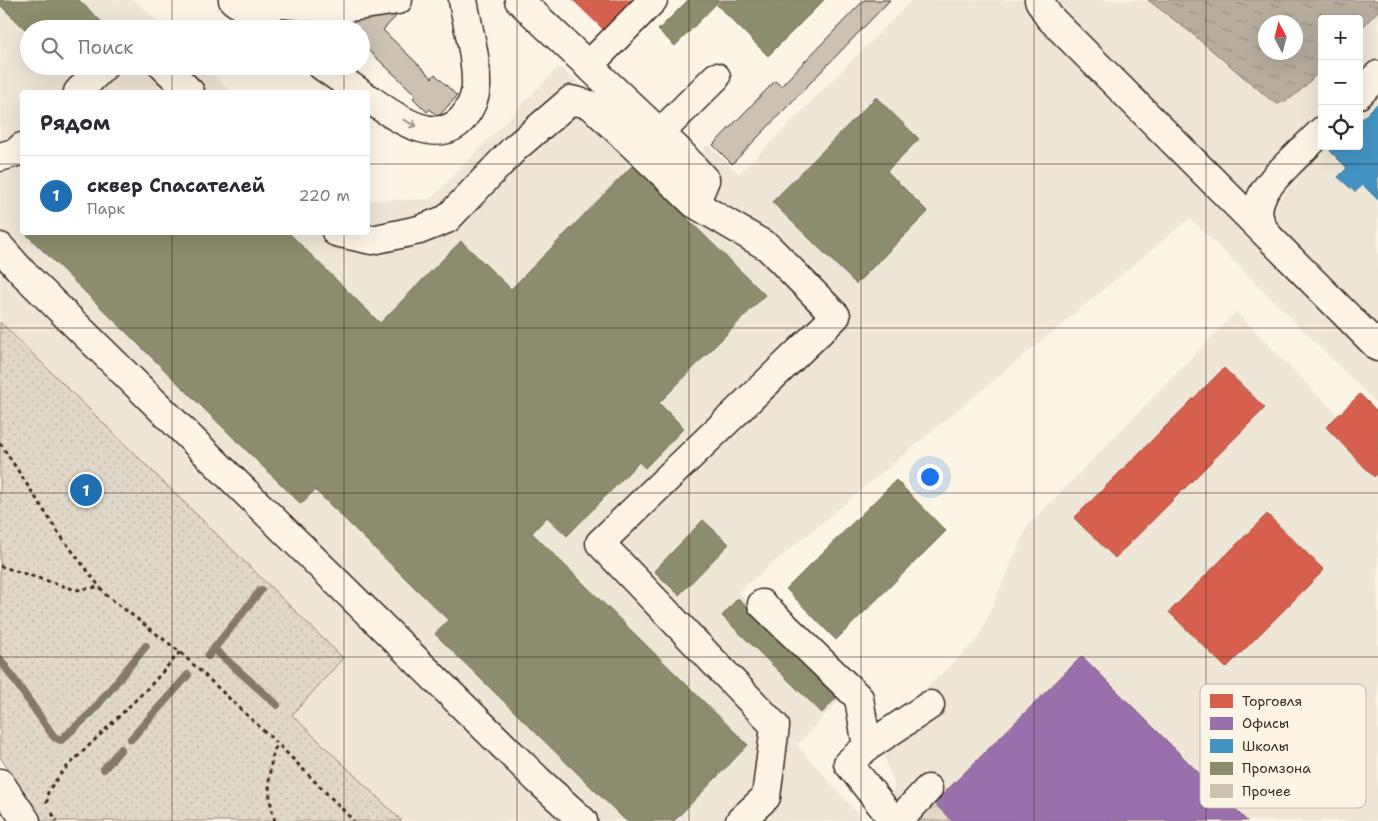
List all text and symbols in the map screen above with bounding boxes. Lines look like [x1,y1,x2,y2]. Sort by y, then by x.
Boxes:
north arrow [1258,15,1303,60]
map controls [1318,15,1363,150]
button: + [1318,15,1363,60]
search box [20,20,370,75]
icon: search [38,34,66,62]
text: Поиск [78,35,133,60]
button: − [1318,60,1363,105]
button: locate [1318,105,1363,150]
text: Рядом [40,109,110,137]
one-way arrow [402,118,417,128]
text: cквер Спасателей [87,173,265,198]
text: 1 [52,185,60,206]
text: 220 m [298,185,350,206]
text: Парк [87,198,125,219]
your location [917,464,943,490]
pin: 1 [70,471,102,509]
legend [1200,684,1366,808]
text: Торговля [1242,692,1302,710]
text: Офисы [1242,714,1289,732]
text: Школы [1242,737,1289,755]
text: Промзона [1242,759,1311,777]
text: Прочее [1242,782,1291,800]

